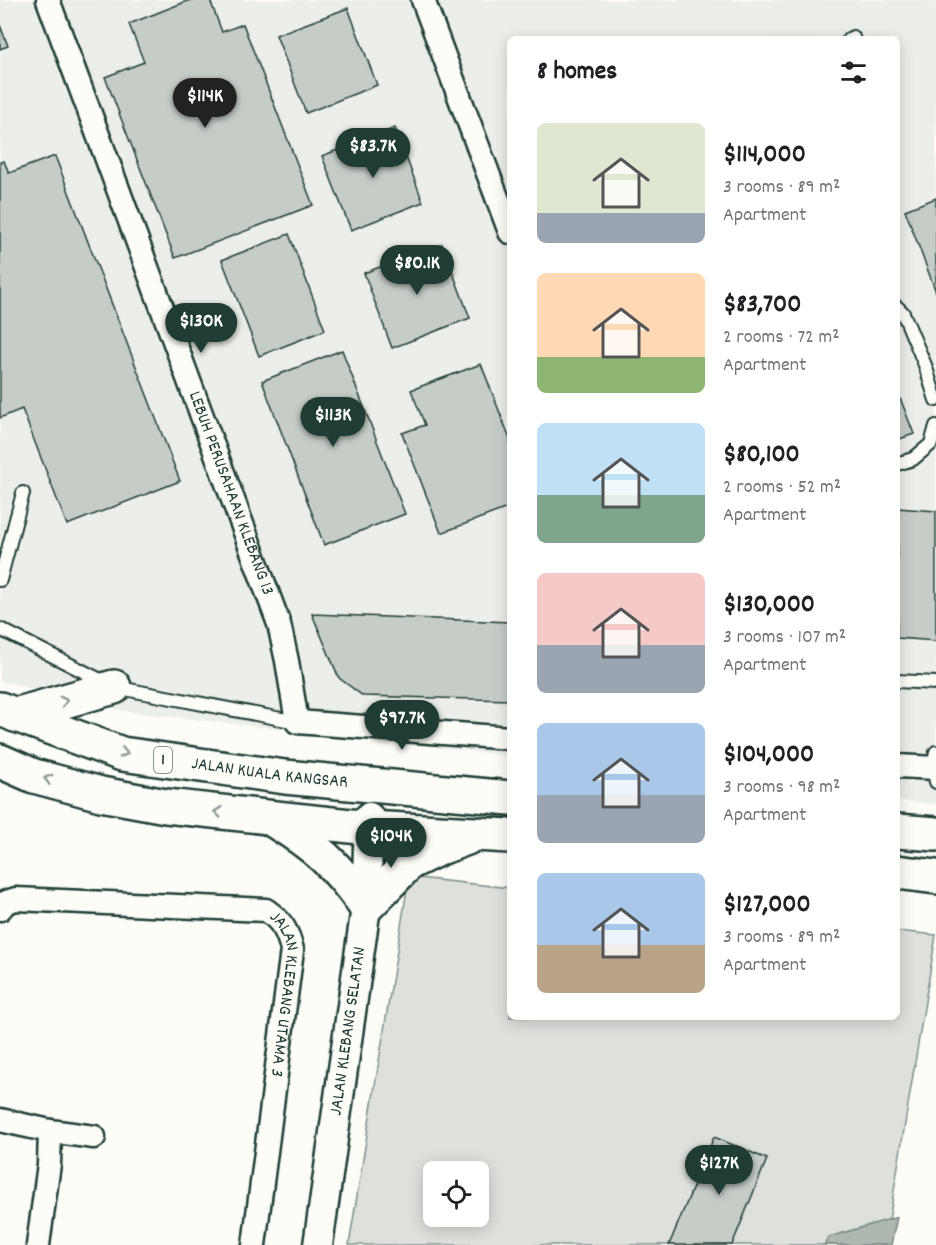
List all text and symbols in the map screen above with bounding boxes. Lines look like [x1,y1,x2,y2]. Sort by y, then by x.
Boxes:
text: 8 homes [537,54,617,91]
icon: filters [837,56,870,89]
pin: $114K [163,78,247,129]
text: $114K [187,83,223,111]
pin: $83.7K [324,128,422,179]
text: $83.7K [349,133,397,161]
text: $114,000 [723,137,806,174]
icon: home [585,147,657,219]
text: 3 rooms · 89 m² [723,174,840,202]
text: Apartment [723,202,806,230]
pin: $80.1K [368,245,466,296]
text: $80.1K [394,250,440,278]
text: $83,700 [723,287,801,324]
icon: home [585,297,657,369]
pin: $130K [159,303,243,354]
text: $130K [179,308,223,336]
text: 2 rooms · 72 m² [723,324,839,352]
text: Apartment [723,352,806,380]
street label: LEBUH PERUSAHAAN KLEBANG 13 [181,388,280,599]
pin: $113K [291,397,375,448]
text: $113K [314,402,352,430]
text: $80,100 [723,437,800,474]
icon: home [585,447,657,519]
text: 2 rooms · 52 m² [723,474,841,502]
text: Apartment [723,502,806,530]
text: $130,000 [723,587,815,624]
icon: home [585,597,657,669]
text: 3 rooms · 107 m² [723,624,846,652]
text: Apartment [723,652,806,680]
one-way arrow [59,695,69,708]
pin: $97.7K [353,700,451,751]
text: $97.7K [378,705,426,733]
text: $104,000 [723,737,814,774]
one-way arrow [119,746,129,759]
road number: 1 [154,747,172,773]
icon: home [585,747,657,819]
street label: JALAN KUALA KANGSAR [190,751,349,795]
one-way arrow [43,774,53,787]
text: 3 rooms · 98 m² [723,774,840,802]
text: Apartment [723,802,806,830]
one-way arrow [213,806,222,818]
pin: $104K [349,818,433,869]
text: $104K [370,823,412,851]
text: $127,000 [723,887,811,924]
icon: home [585,897,657,969]
street label: JALAN KLEBANG UTAMA 3 [263,905,304,1078]
text: 3 rooms · 89 m² [723,924,840,952]
street label: JALAN KLEBANG SELATAN [324,945,373,1117]
text: Apartment [723,952,806,980]
pin: $127K [677,1145,761,1196]
text: $127K [699,1150,739,1178]
map controls [423,1161,489,1227]
button: locate [423,1161,489,1227]

